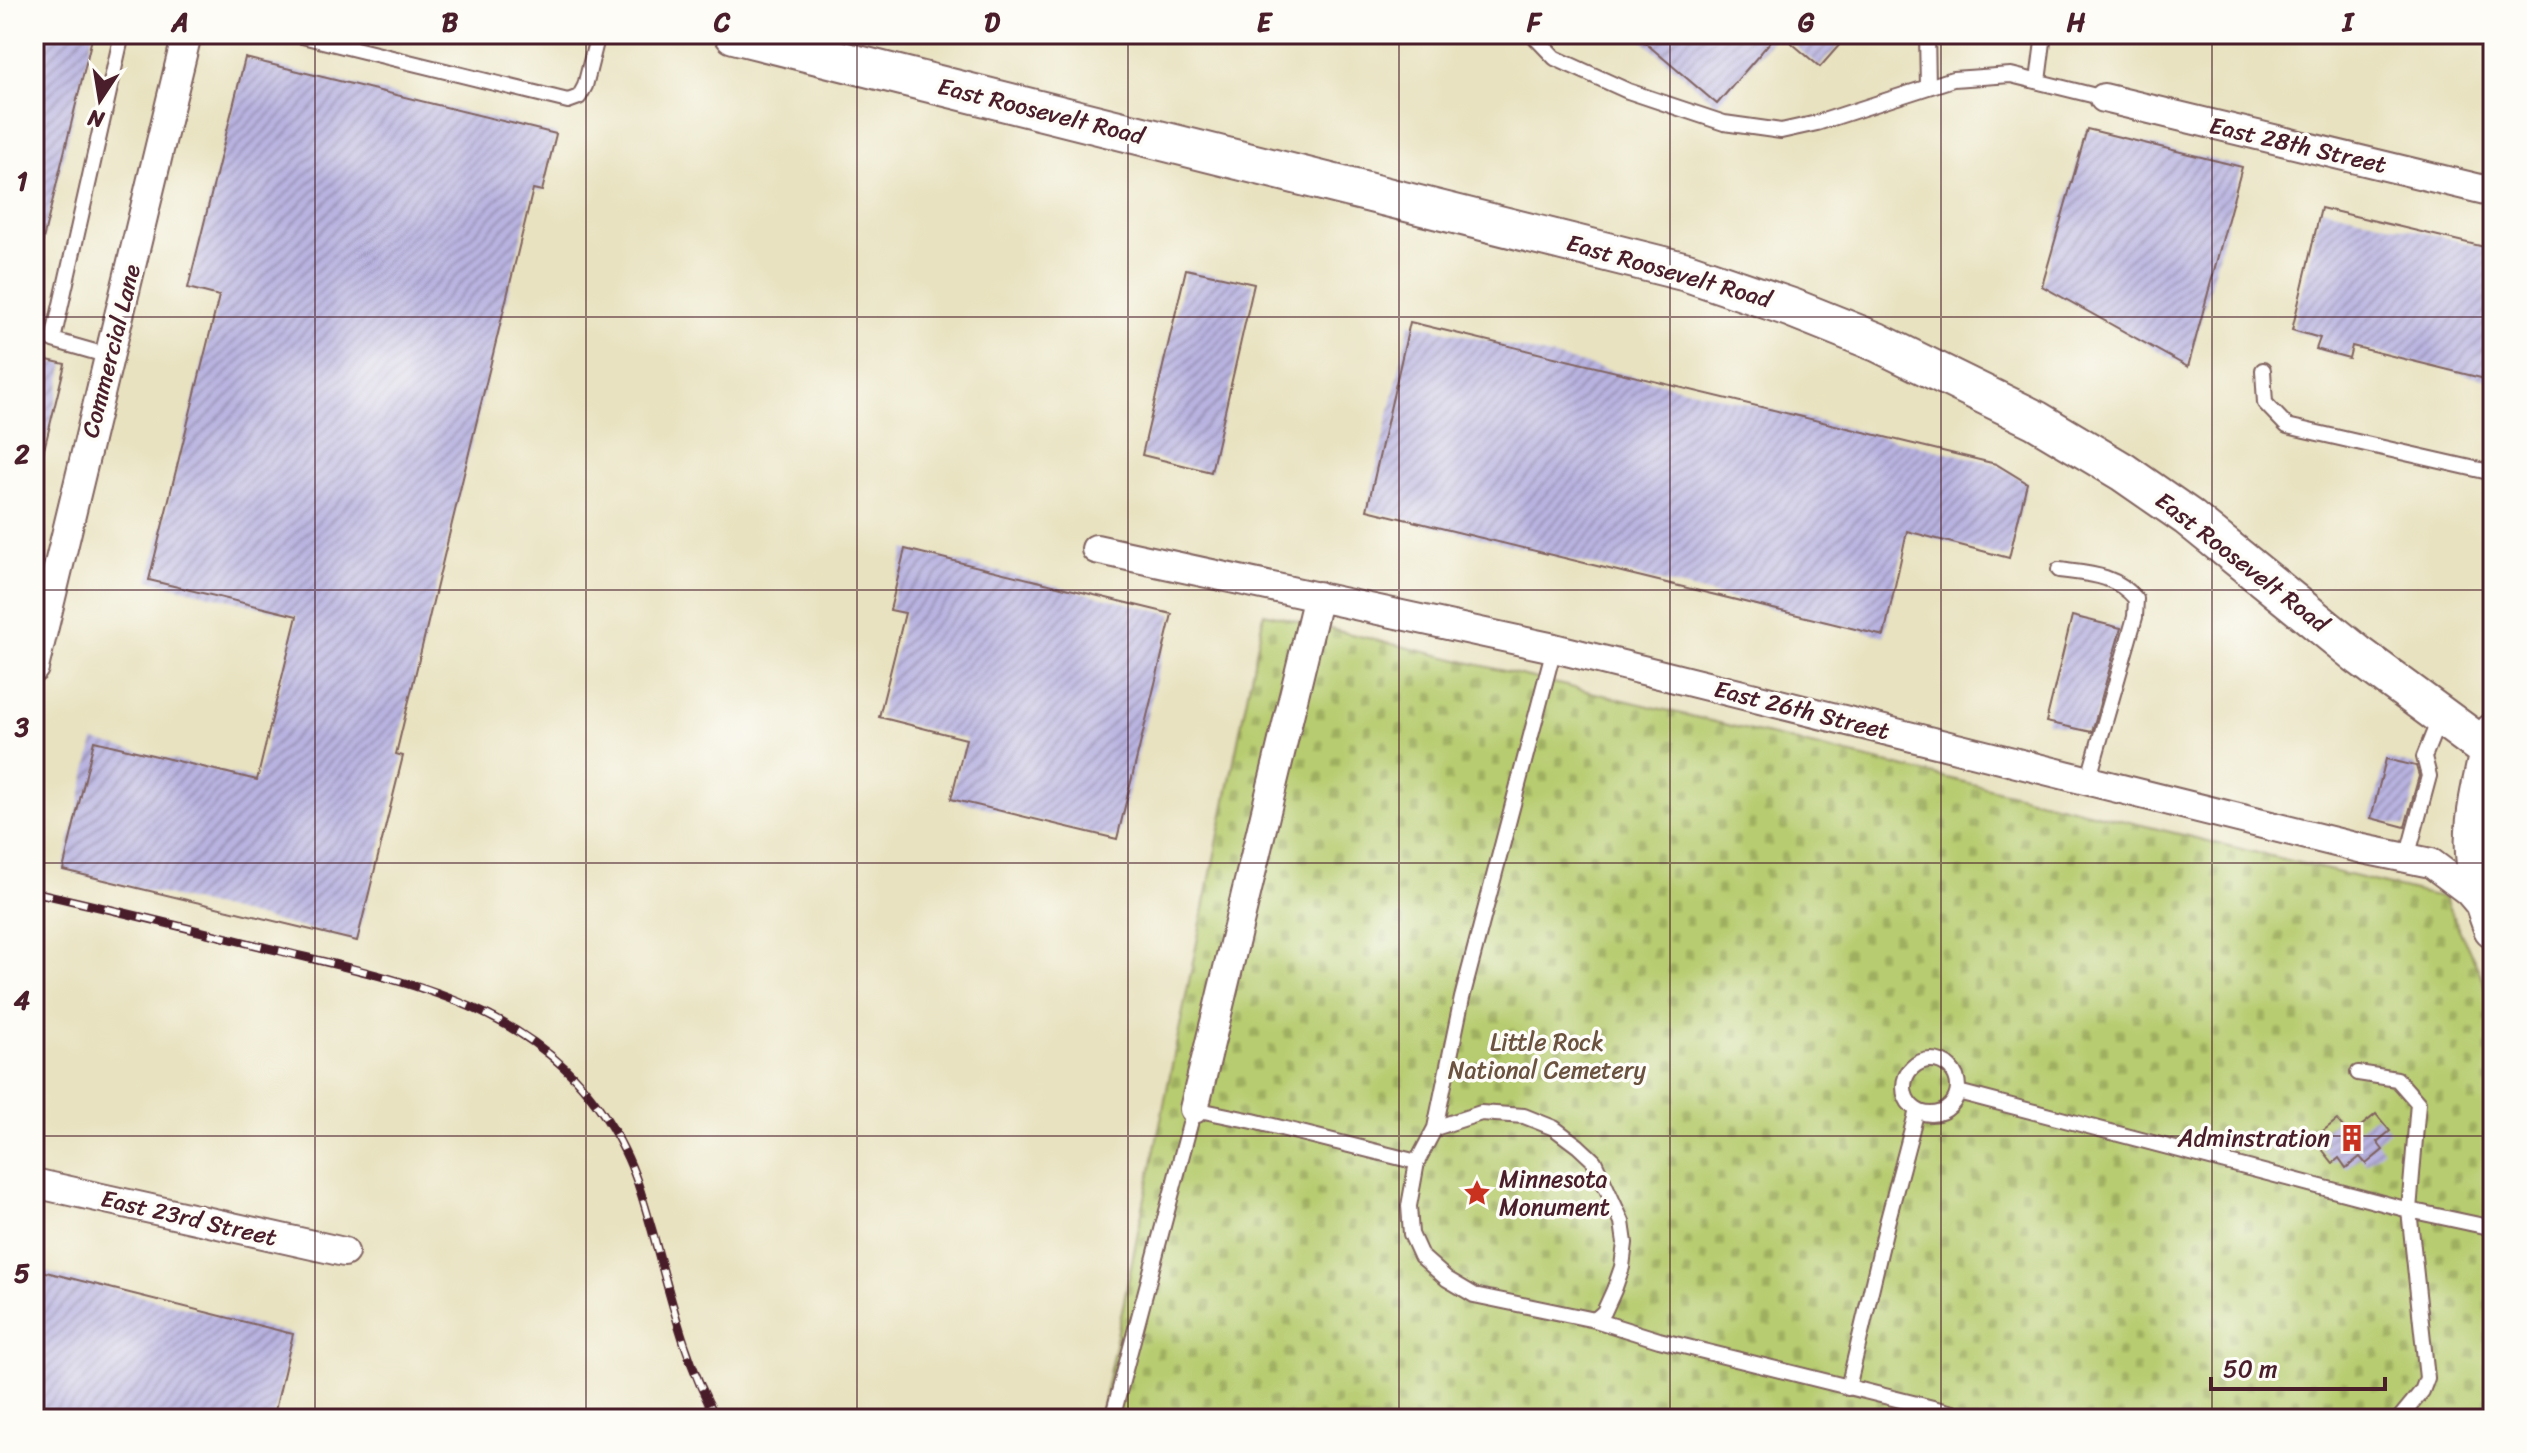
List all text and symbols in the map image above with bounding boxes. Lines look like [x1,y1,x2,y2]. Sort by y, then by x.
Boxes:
text: A [170,0,189,45]
text: B [442,0,459,45]
text: C [713,0,731,45]
text: D [984,0,1000,45]
text: E [1257,0,1274,45]
text: F [1526,0,1543,45]
text: G [1798,0,1815,45]
text: H [2067,0,2086,45]
text: I [2341,0,2356,45]
north arrow [60,60,140,140]
street label: East Roosevelt Road [933,65,1151,158]
text: N [84,98,108,140]
street label: East 28th Street [2205,104,2391,186]
text: 1 [16,158,28,204]
street label: East Roosevelt Road [1562,222,1779,321]
street label: Commercial Lane [69,259,153,442]
text: 2 [13,431,30,477]
street label: East Roosevelt Road [2146,480,2340,645]
street label: East 26th Street [1710,668,1894,752]
text: 3 [14,704,30,750]
text: 4 [14,977,30,1023]
park label: Little Rock National Cemetery [1448,1021,1647,1091]
place label: Adminstration [2177,1117,2330,1159]
building icon: Adminstration [2337,1123,2367,1153]
place label: Minnesota Monument [1499,1158,1610,1228]
street label: East 23rd Street [97,1177,281,1259]
place icon: Minnesota Monument [1462,1178,1492,1208]
text: 5 [14,1250,30,1296]
scale bar [2211,1341,2385,1391]
text: 50 m [2223,1348,2278,1390]

